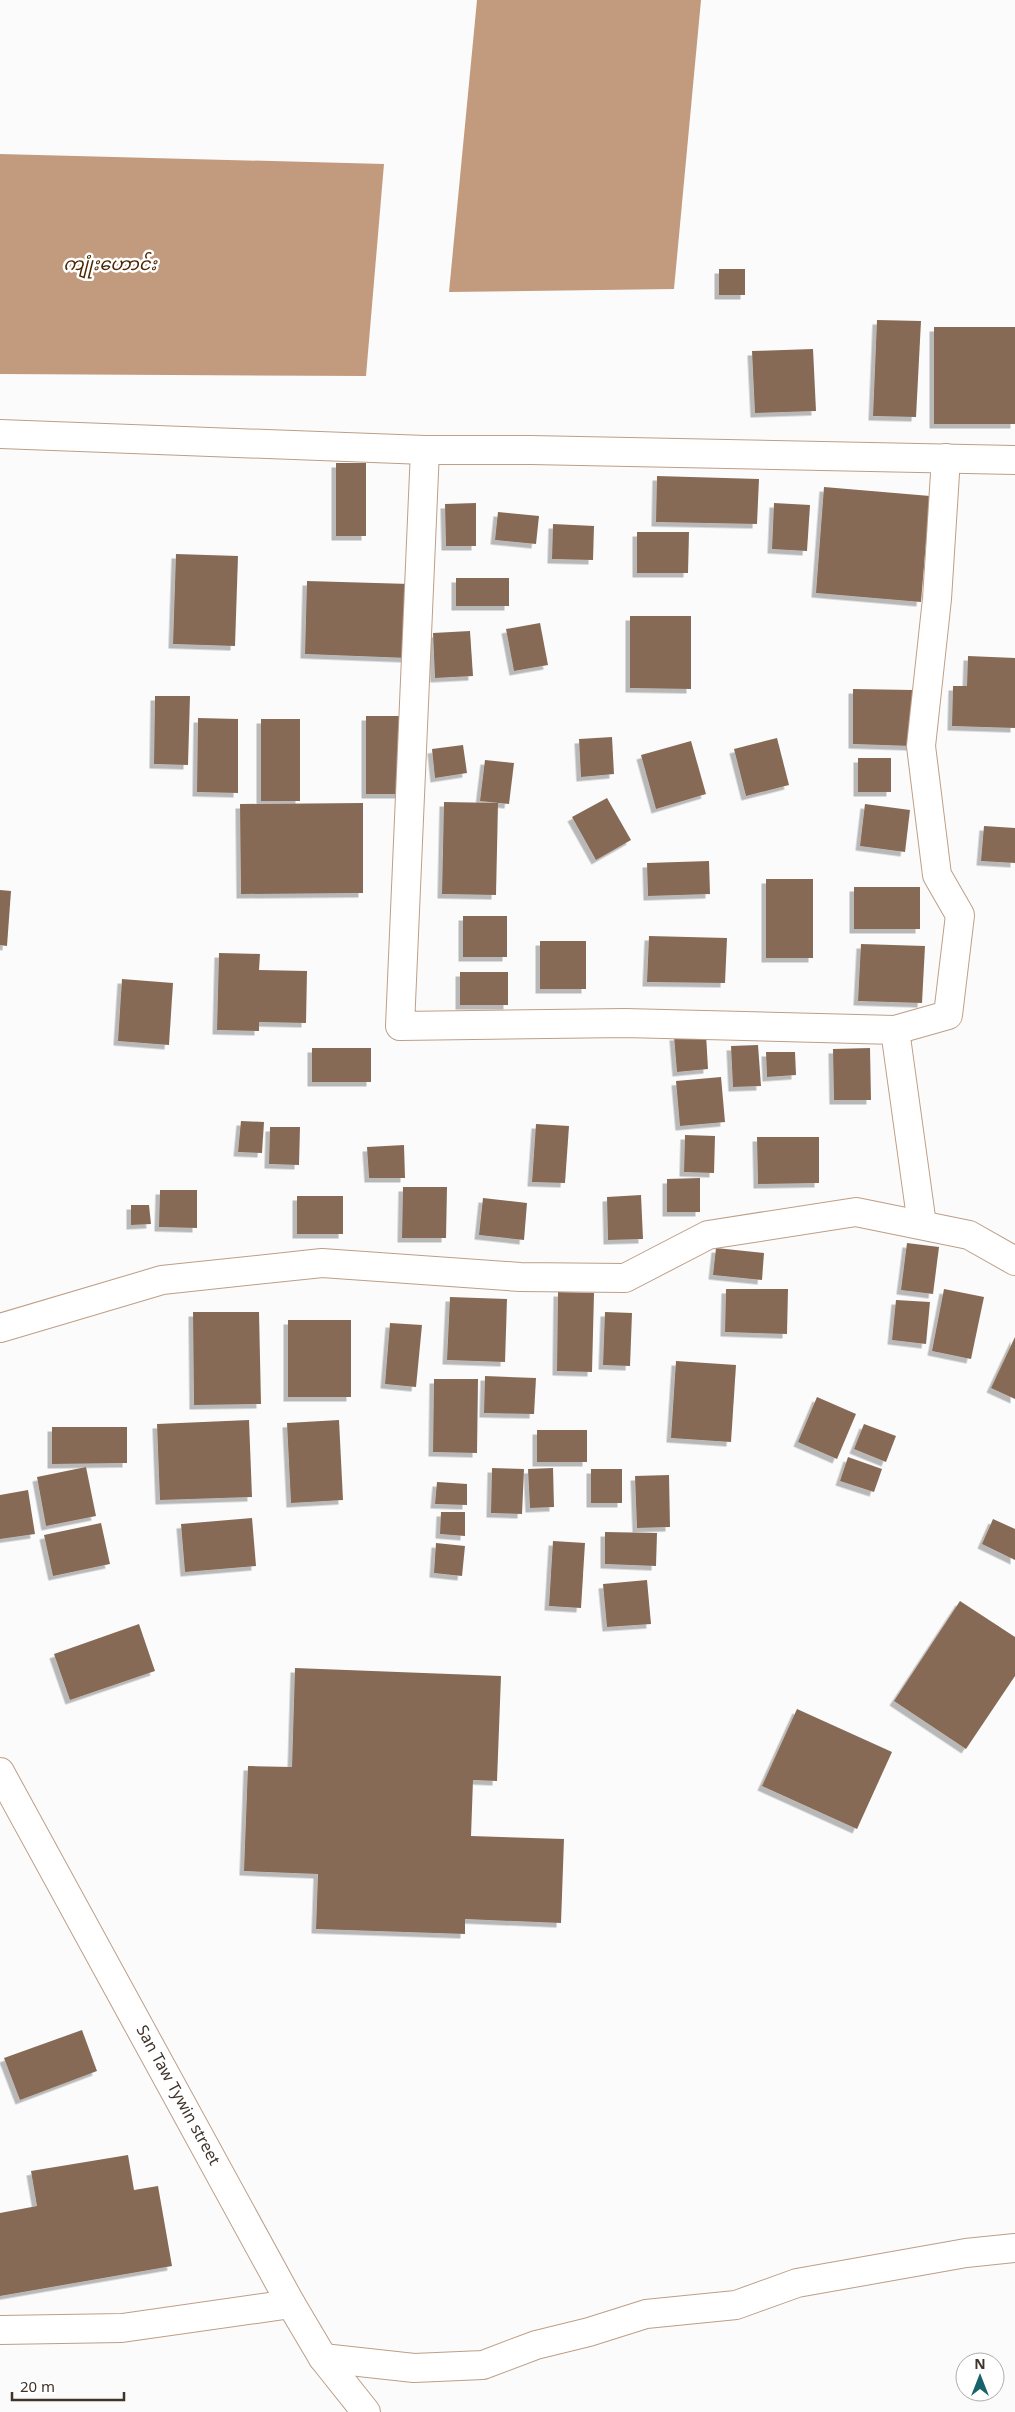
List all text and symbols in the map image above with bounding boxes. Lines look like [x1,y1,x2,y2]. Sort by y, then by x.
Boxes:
water label: ကျုံးဟောင်း [63,246,158,285]
street label: San Taw Tywin street [124,2019,230,2173]
text: N [974,2350,986,2381]
north arrow [955,2352,1005,2402]
scale bar [12,2370,125,2402]
text: 20 m [20,2372,55,2405]

